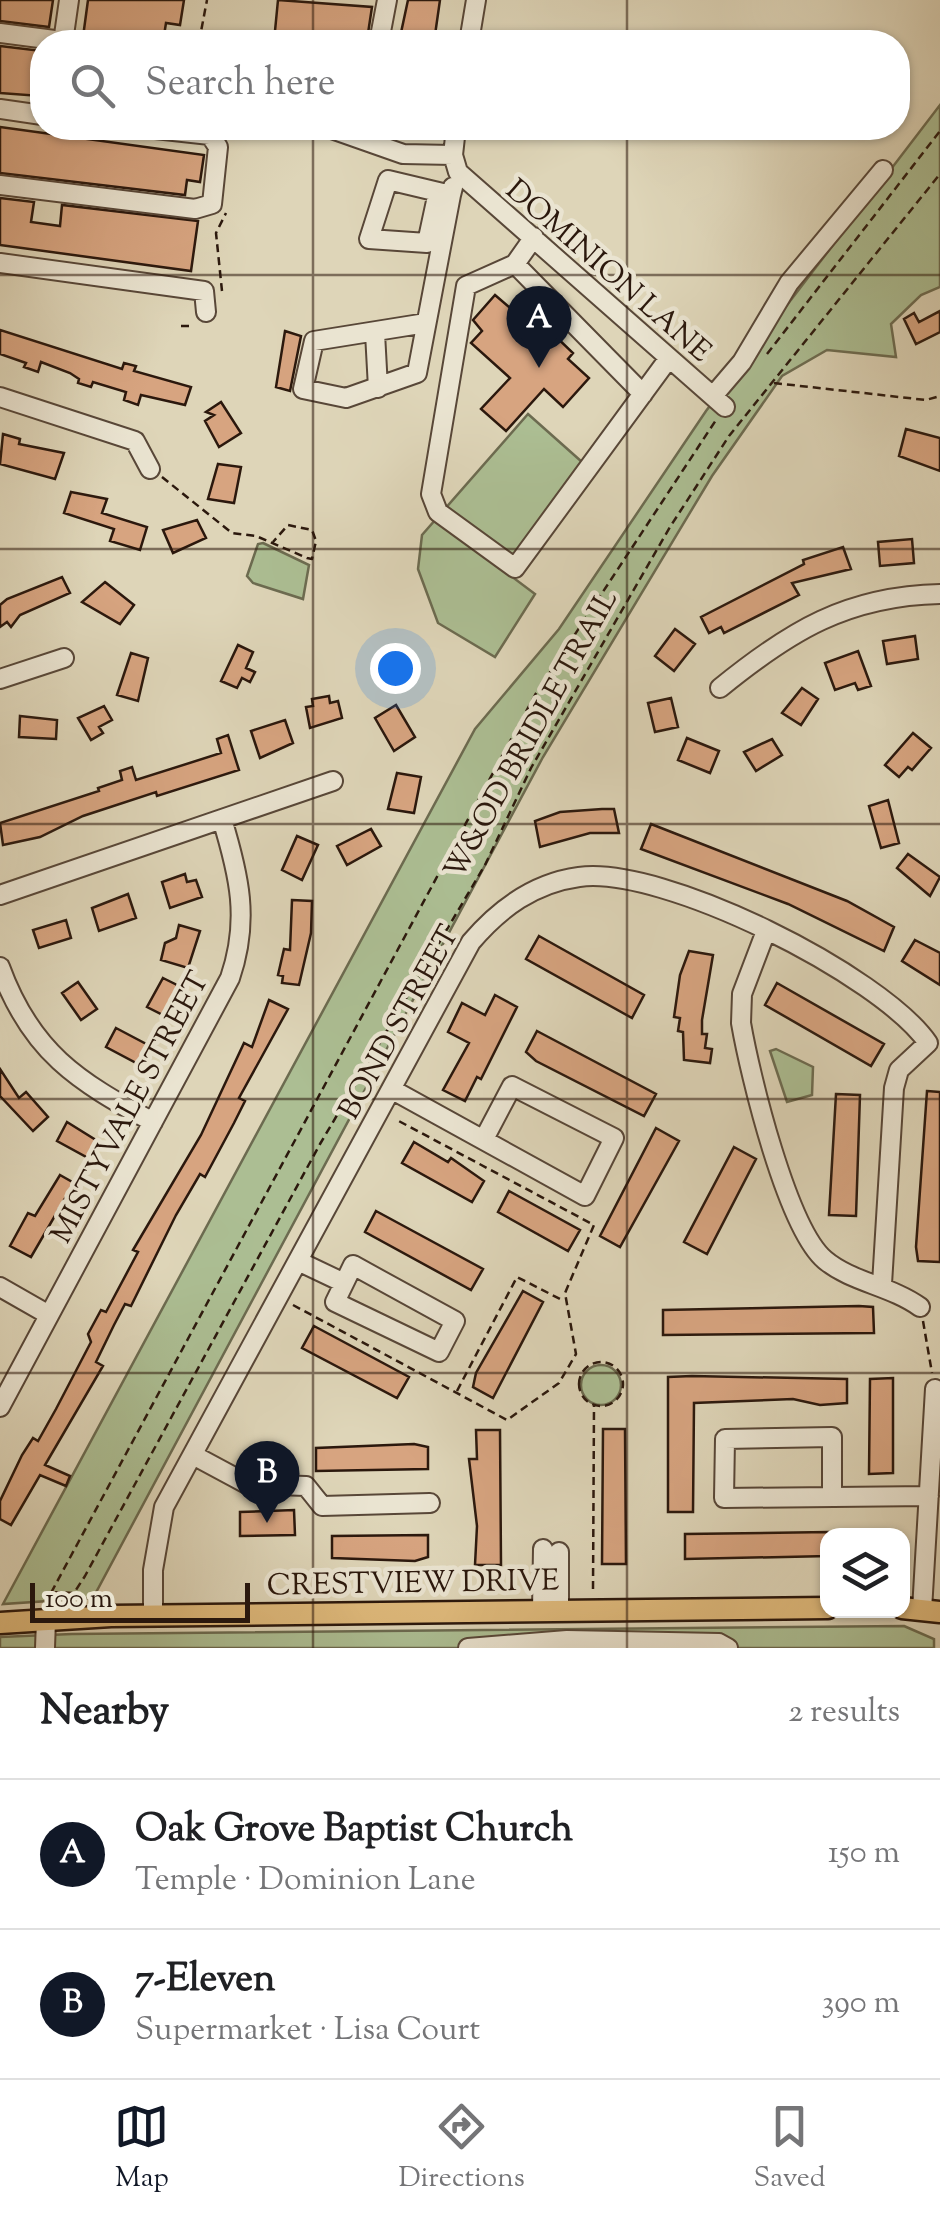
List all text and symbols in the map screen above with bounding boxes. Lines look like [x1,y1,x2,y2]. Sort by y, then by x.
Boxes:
search box [30,30,910,140]
icon: search [65,58,120,113]
text: Search here [145,58,336,112]
street label: DOMINION LANE [499,171,719,369]
pin: A [506,286,572,368]
street label: W&OD BRIDLE TRAIL [435,583,630,888]
your location [370,643,421,694]
street label: BOND STREET [329,918,471,1128]
street label: MISTYVALE STREET [41,965,221,1252]
pin: B [234,1440,300,1523]
map controls [820,1528,910,1618]
button: layers [820,1528,910,1618]
street label: CRESTVIEW DRIVE [267,1560,559,1609]
scale bar [30,1578,250,1622]
text: 100 m [45,1580,113,1620]
text: Nearby [40,1683,169,1743]
text: 2 results [788,1690,900,1736]
text: Oak Grove Baptist Church [135,1804,573,1858]
text: A [60,1831,85,1877]
text: 150 m [828,1831,900,1877]
text: Temple · Dominion Lane [135,1858,476,1904]
text: 7-Eleven [135,1954,276,2008]
text: B [62,1981,83,2027]
text: 390 m [822,1981,900,2027]
text: Supermarket · Lisa Court [135,2008,480,2054]
tab: Map [114,2099,169,2199]
tab: Directions [398,2099,525,2199]
tab: Saved [754,2099,826,2199]

